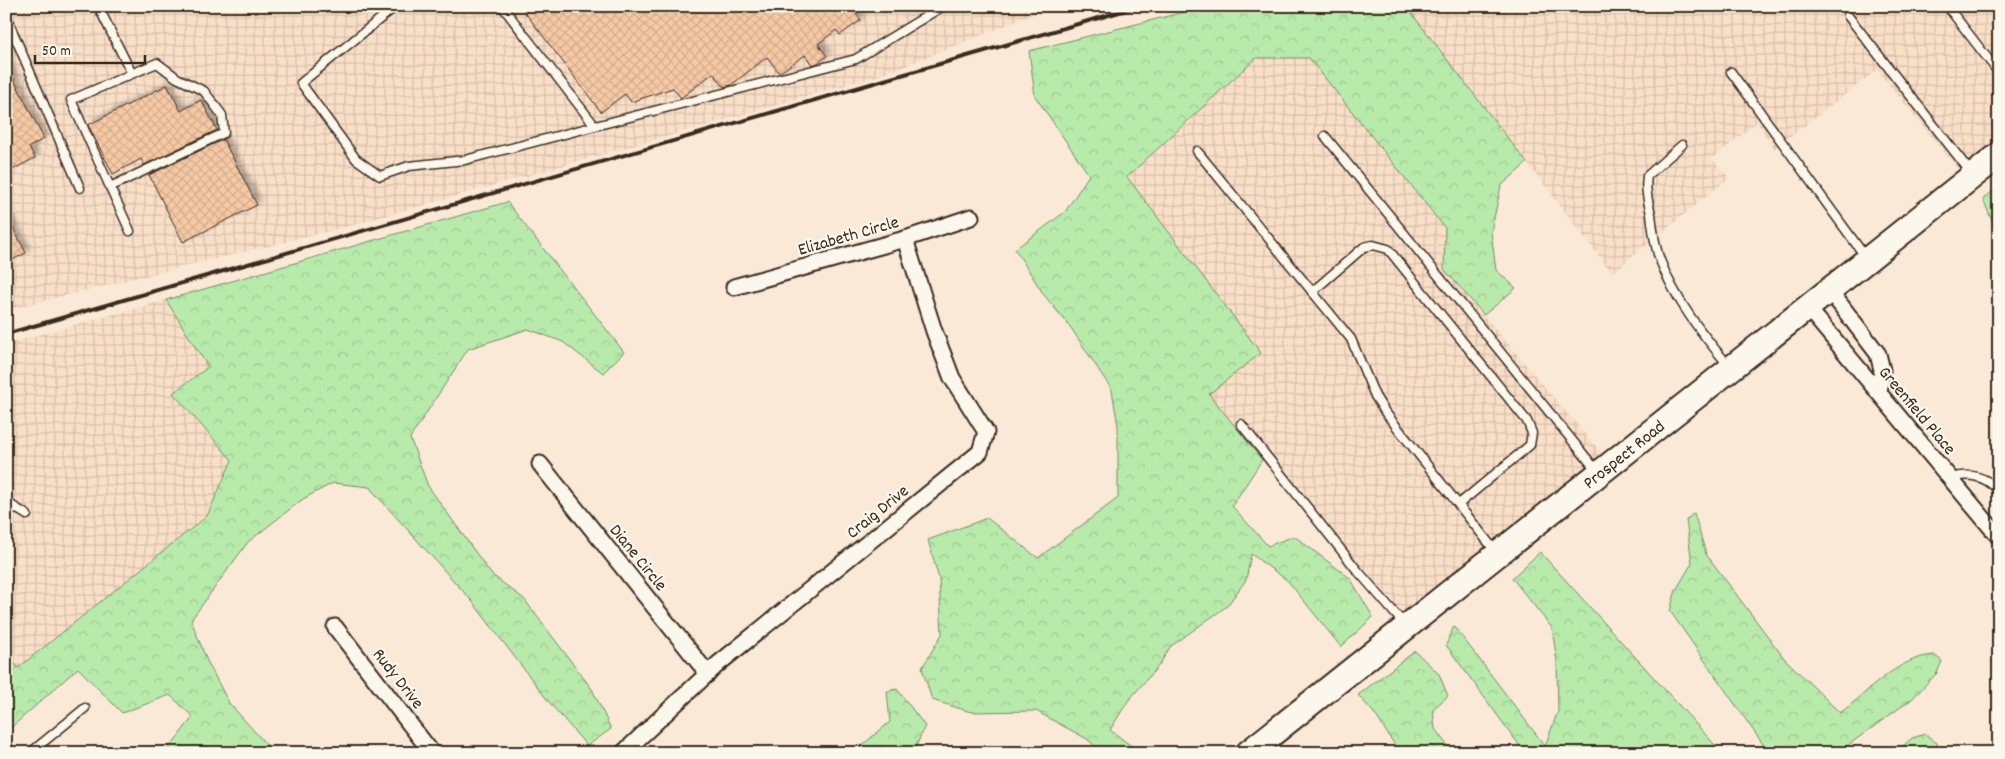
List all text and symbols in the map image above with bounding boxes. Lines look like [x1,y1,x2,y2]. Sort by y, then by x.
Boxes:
scale bar [35,32,145,64]
text: 50 m [42,41,71,63]
street label: Elizabeth Circle [795,211,902,264]
street label: Greenfield Place [1871,362,1961,461]
street label: Prospect Road [1579,416,1671,496]
street label: Craig Drive [842,480,915,546]
street label: Diane Circle [602,520,672,597]
street label: Rudy Drive [365,644,429,715]

